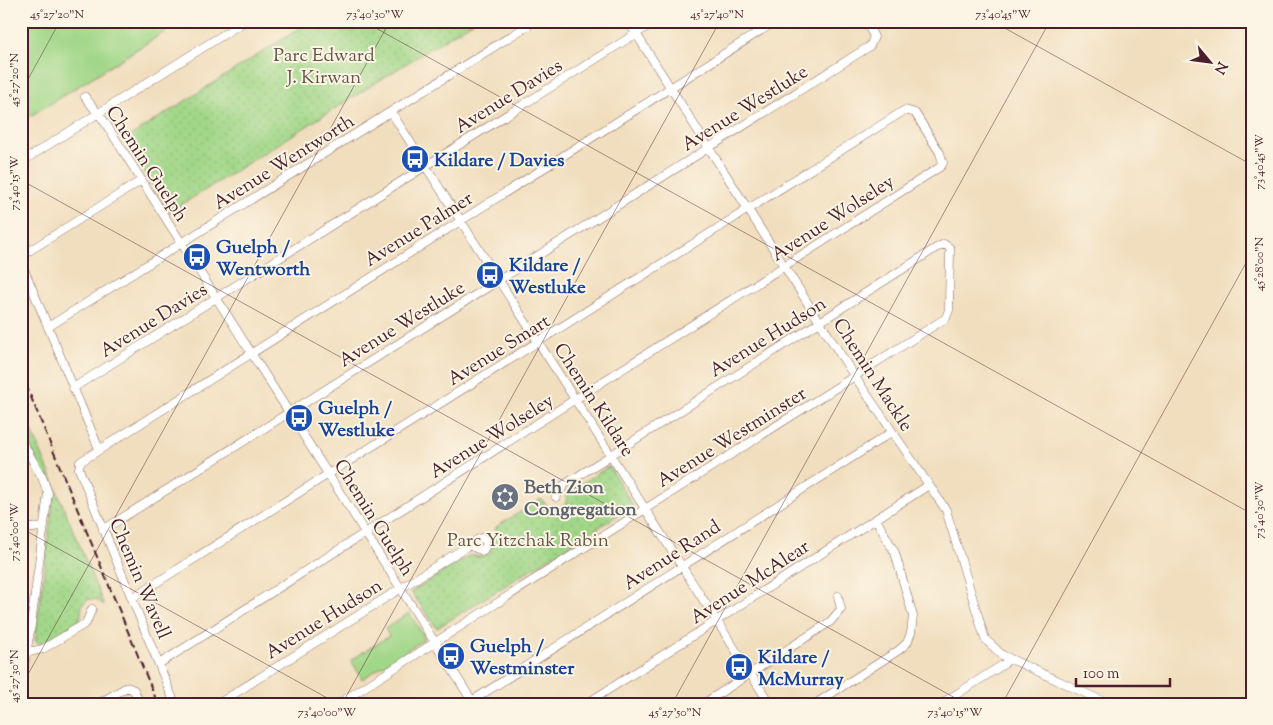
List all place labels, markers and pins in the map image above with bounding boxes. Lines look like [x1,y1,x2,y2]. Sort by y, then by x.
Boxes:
bus stop icon: Kildare / Davies [400,144,430,174]
place label: Kildare / Davies [434,148,565,175]
place label: Guelph / Wentworth [216,235,311,284]
bus stop icon: Guelph / Wentworth [182,242,212,272]
place label: Kildare / Westluke [509,253,586,302]
bus stop icon: Kildare / Westluke [475,260,505,290]
place label: Guelph / Westluke [318,396,395,445]
bus stop icon: Guelph / Westluke [284,403,314,433]
place label: Beth Zion Congregation [524,475,637,524]
synagogue icon: Beth Zion Congregation [490,482,520,512]
place label: Guelph / Westminster [470,634,575,683]
bus stop icon: Guelph / Westminster [436,641,466,671]
place label: Kildare / McMurray [758,645,844,694]
bus stop icon: Kildare / McMurray [724,652,754,682]

